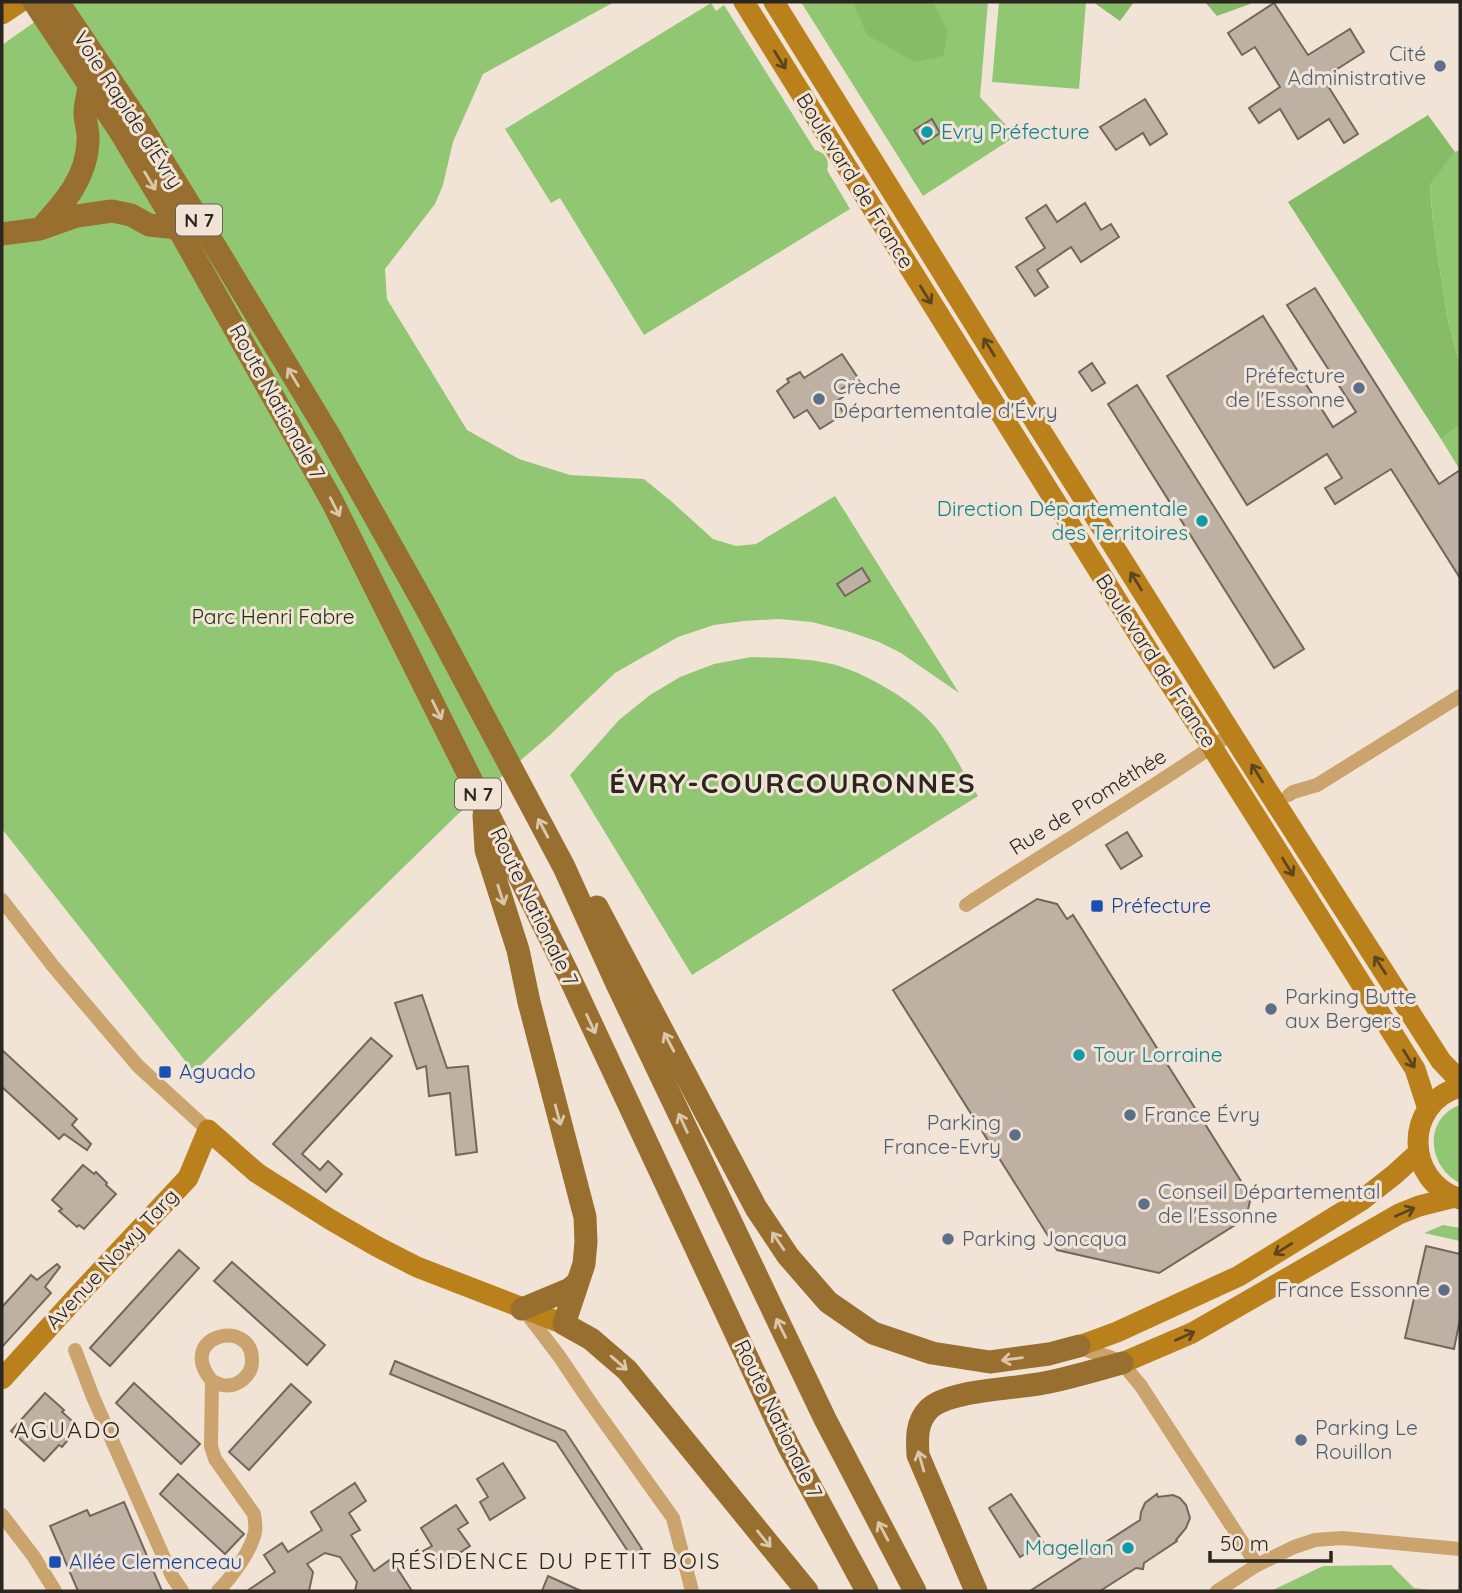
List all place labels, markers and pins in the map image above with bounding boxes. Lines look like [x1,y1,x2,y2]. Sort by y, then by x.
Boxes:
place label: Cité Administrative [1287,40,1426,90]
marker: Cité Administrative [1432,58,1448,74]
place label: Evry Préfecture [941,118,1090,144]
marker: Evry Préfecture [919,124,935,140]
place label: Préfecture de l'Essonne [1225,362,1345,412]
place label: Crèche Départementale d'Évry [833,373,1058,423]
marker: Préfecture de l'Essonne [1351,380,1367,396]
marker: Crèche Départementale d'Évry [811,391,827,407]
place label: Direction Départementale des Territoires [937,495,1188,545]
marker: Direction Départementale des Territoires [1194,513,1210,529]
place label: Préfecture [1111,892,1211,918]
marker: Préfecture [1089,898,1105,914]
place label: Parking Butte aux Bergers [1285,983,1417,1033]
marker: Parking Butte aux Bergers [1263,1001,1279,1017]
place label: Tour Lorraine [1093,1041,1223,1067]
marker: Tour Lorraine [1071,1047,1087,1063]
place label: Aguado [179,1058,256,1084]
marker: Aguado [157,1064,173,1080]
place label: France Évry [1144,1101,1260,1127]
marker: France Évry [1122,1107,1138,1123]
place label: Parking France-Evry [883,1109,1001,1159]
marker: Parking France-Evry [1007,1127,1023,1143]
place label: Conseil Départemental de l'Essonne [1158,1178,1381,1228]
marker: Conseil Départemental de l'Essonne [1136,1196,1152,1212]
place label: Parking Joncqua [962,1225,1127,1251]
marker: Parking Joncqua [940,1231,956,1247]
place label: France Essonne [1277,1276,1430,1302]
marker: France Essonne [1436,1282,1452,1298]
place label: Parking Le Rouillon [1315,1414,1418,1464]
marker: Parking Le Rouillon [1293,1432,1309,1448]
place label: Magellan [1025,1534,1114,1560]
marker: Magellan [1120,1540,1136,1556]
place label: Allée Clemenceau [69,1548,242,1574]
marker: Allée Clemenceau [47,1554,63,1570]

